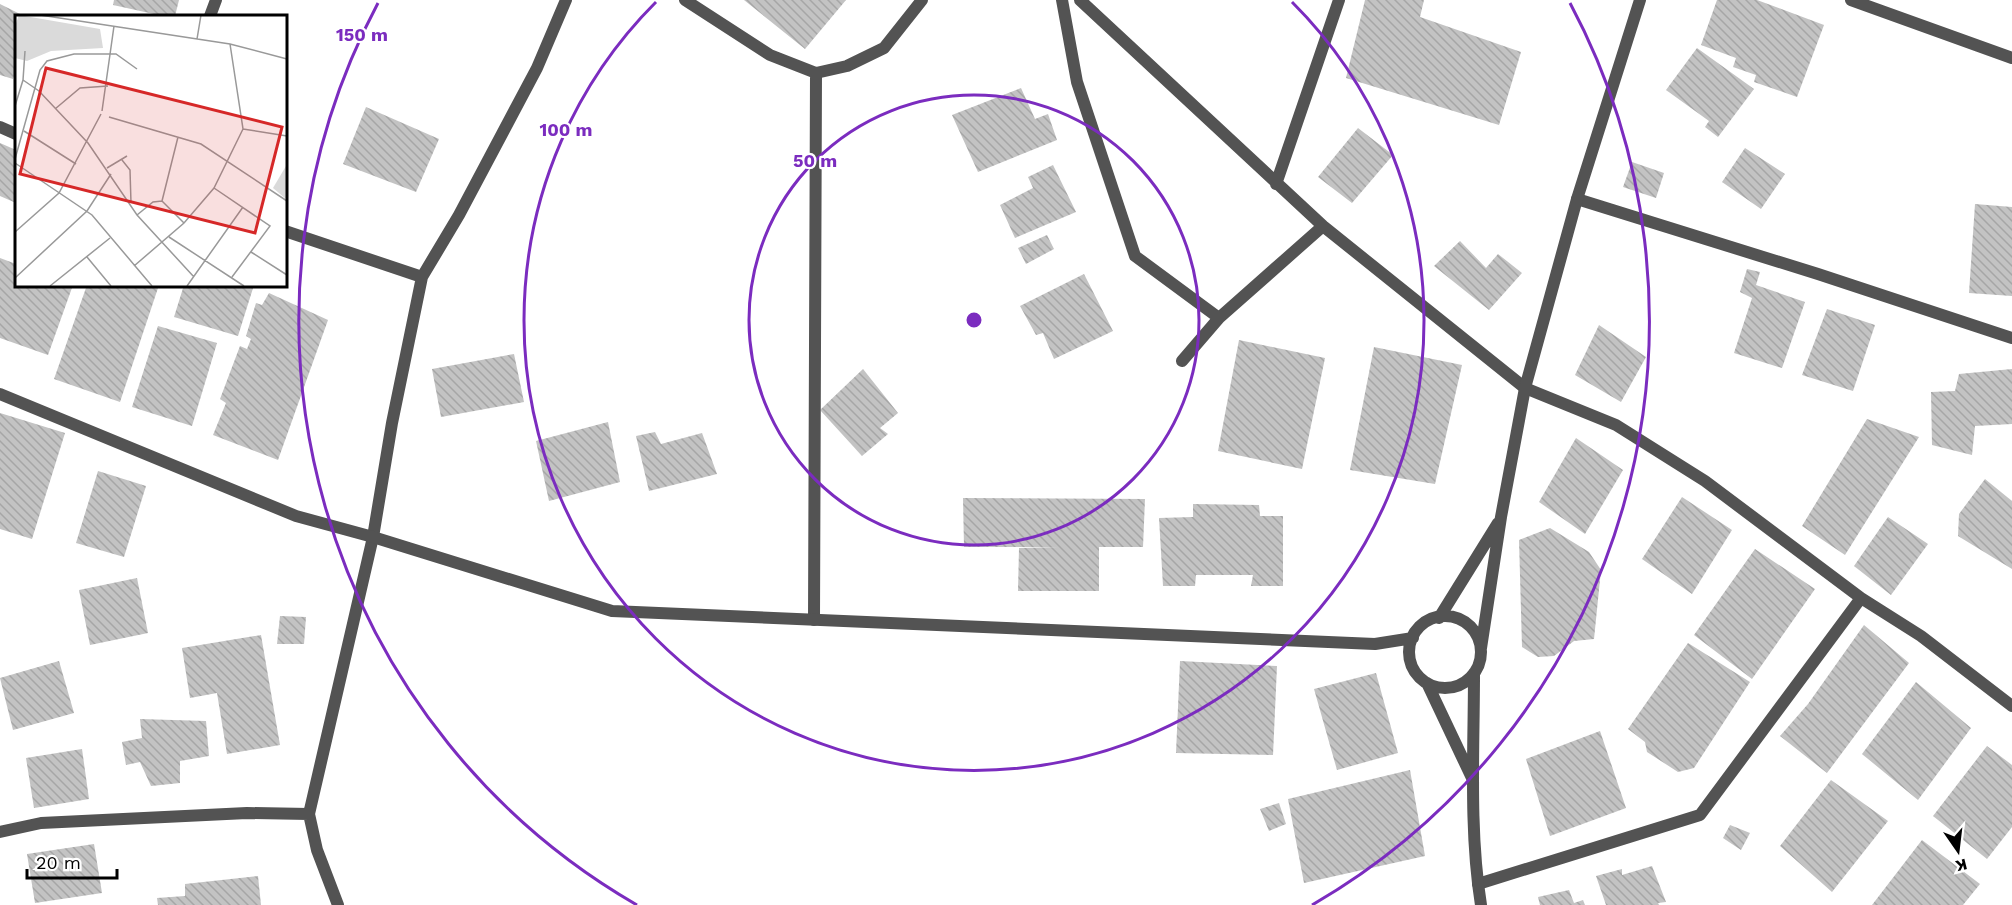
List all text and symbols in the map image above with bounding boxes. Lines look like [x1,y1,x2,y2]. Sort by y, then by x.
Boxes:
inset map [15,15,286,286]
text: 150 m [336,24,388,45]
text: 100 m [539,119,593,140]
text: 50 m [793,150,837,171]
centre of rings [964,310,984,330]
north arrow [1928,821,1988,881]
scale bar [27,842,117,880]
text: 20 m [36,852,81,873]
text: K [1954,855,1969,876]

